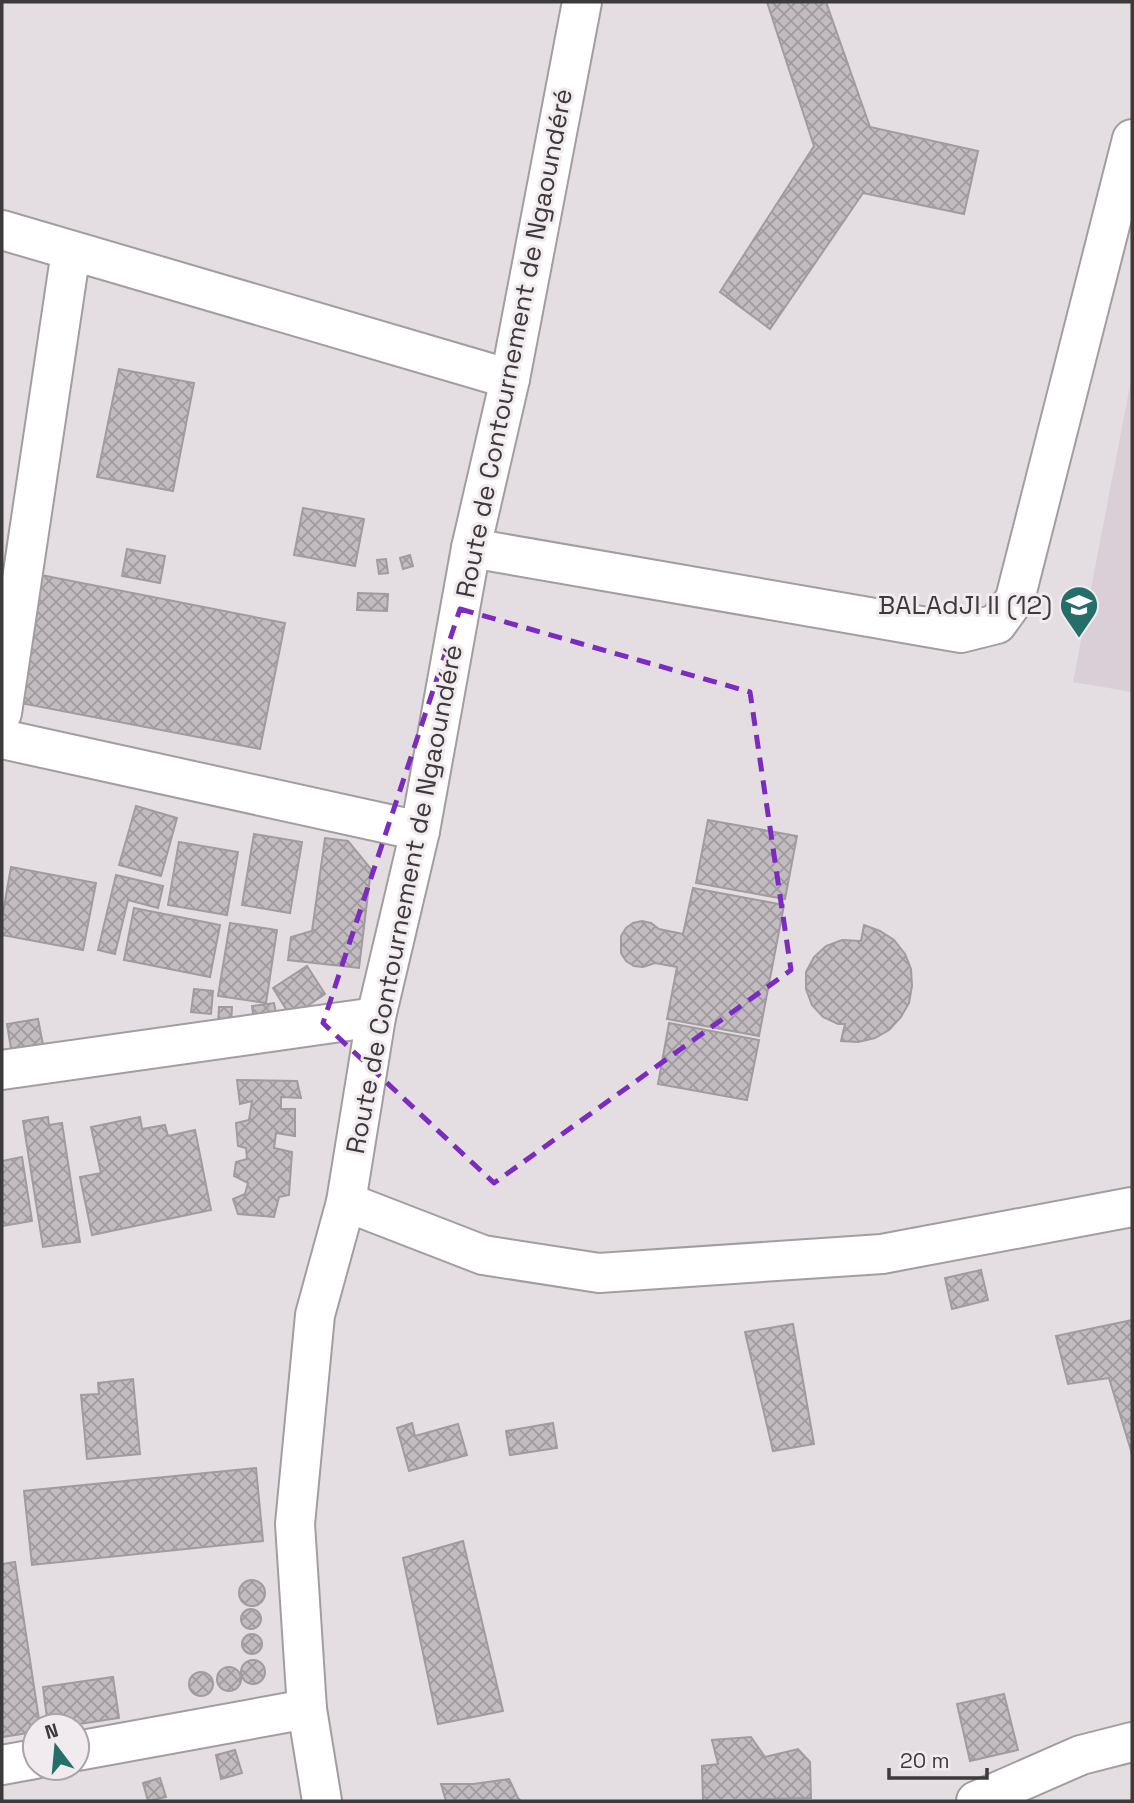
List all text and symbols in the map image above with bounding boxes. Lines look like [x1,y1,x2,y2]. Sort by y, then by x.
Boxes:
street label: Route de Contournement de Ngaoundéré [448,86,580,600]
school or university icon: BALAdJI II (12) [1058,584,1100,639]
place label: BALAdJI II (12) [878,588,1052,622]
street label: Route de Contournement de Ngaoundéré [338,642,470,1156]
north arrow [21,1712,91,1782]
text: N [42,1717,61,1745]
scale bar [889,1736,987,1780]
text: 20 m [900,1747,950,1774]

